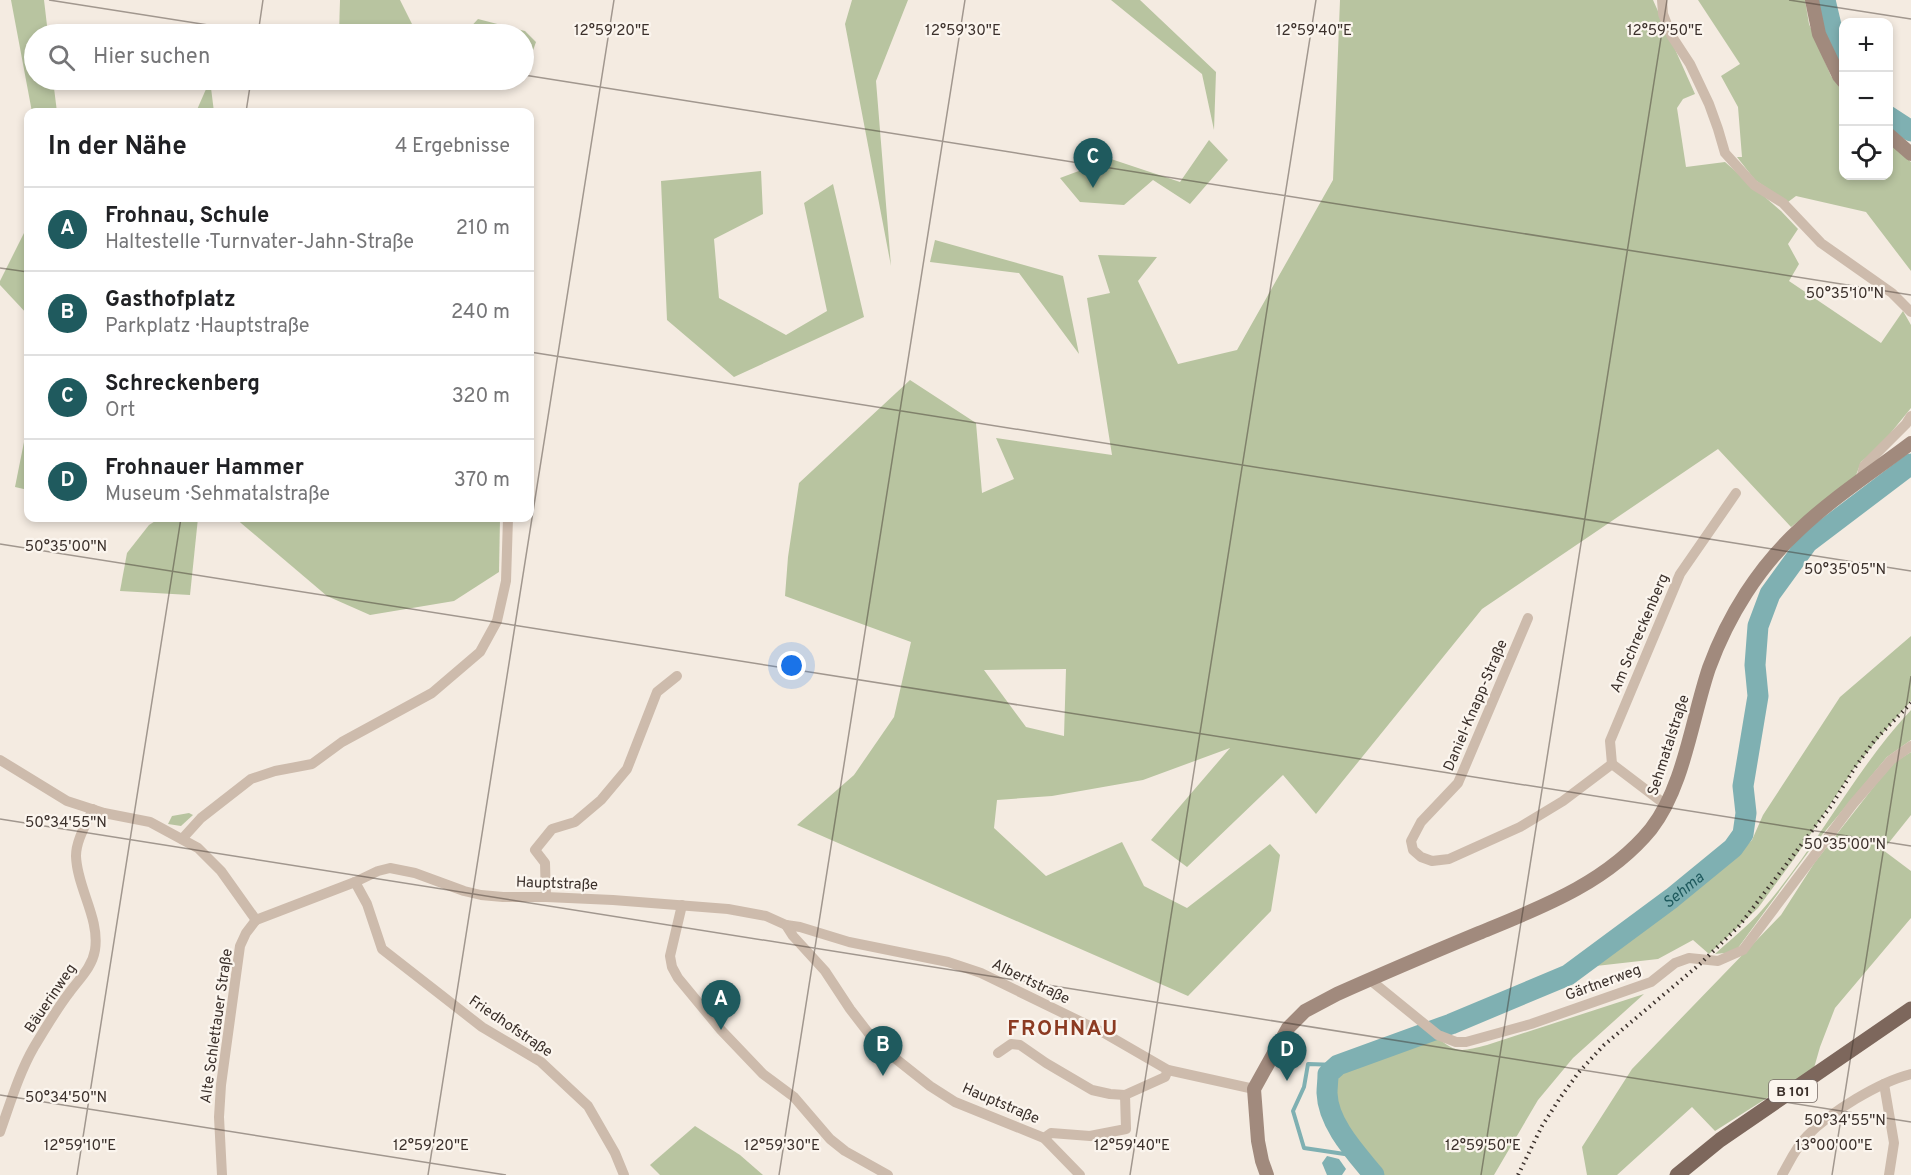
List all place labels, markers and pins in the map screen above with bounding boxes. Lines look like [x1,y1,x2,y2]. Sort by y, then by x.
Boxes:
pin: C [1074,138,1112,188]
pin: A [702,980,740,1030]
pin: B [864,1026,902,1076]
pin: D [1268,1032,1306,1081]

